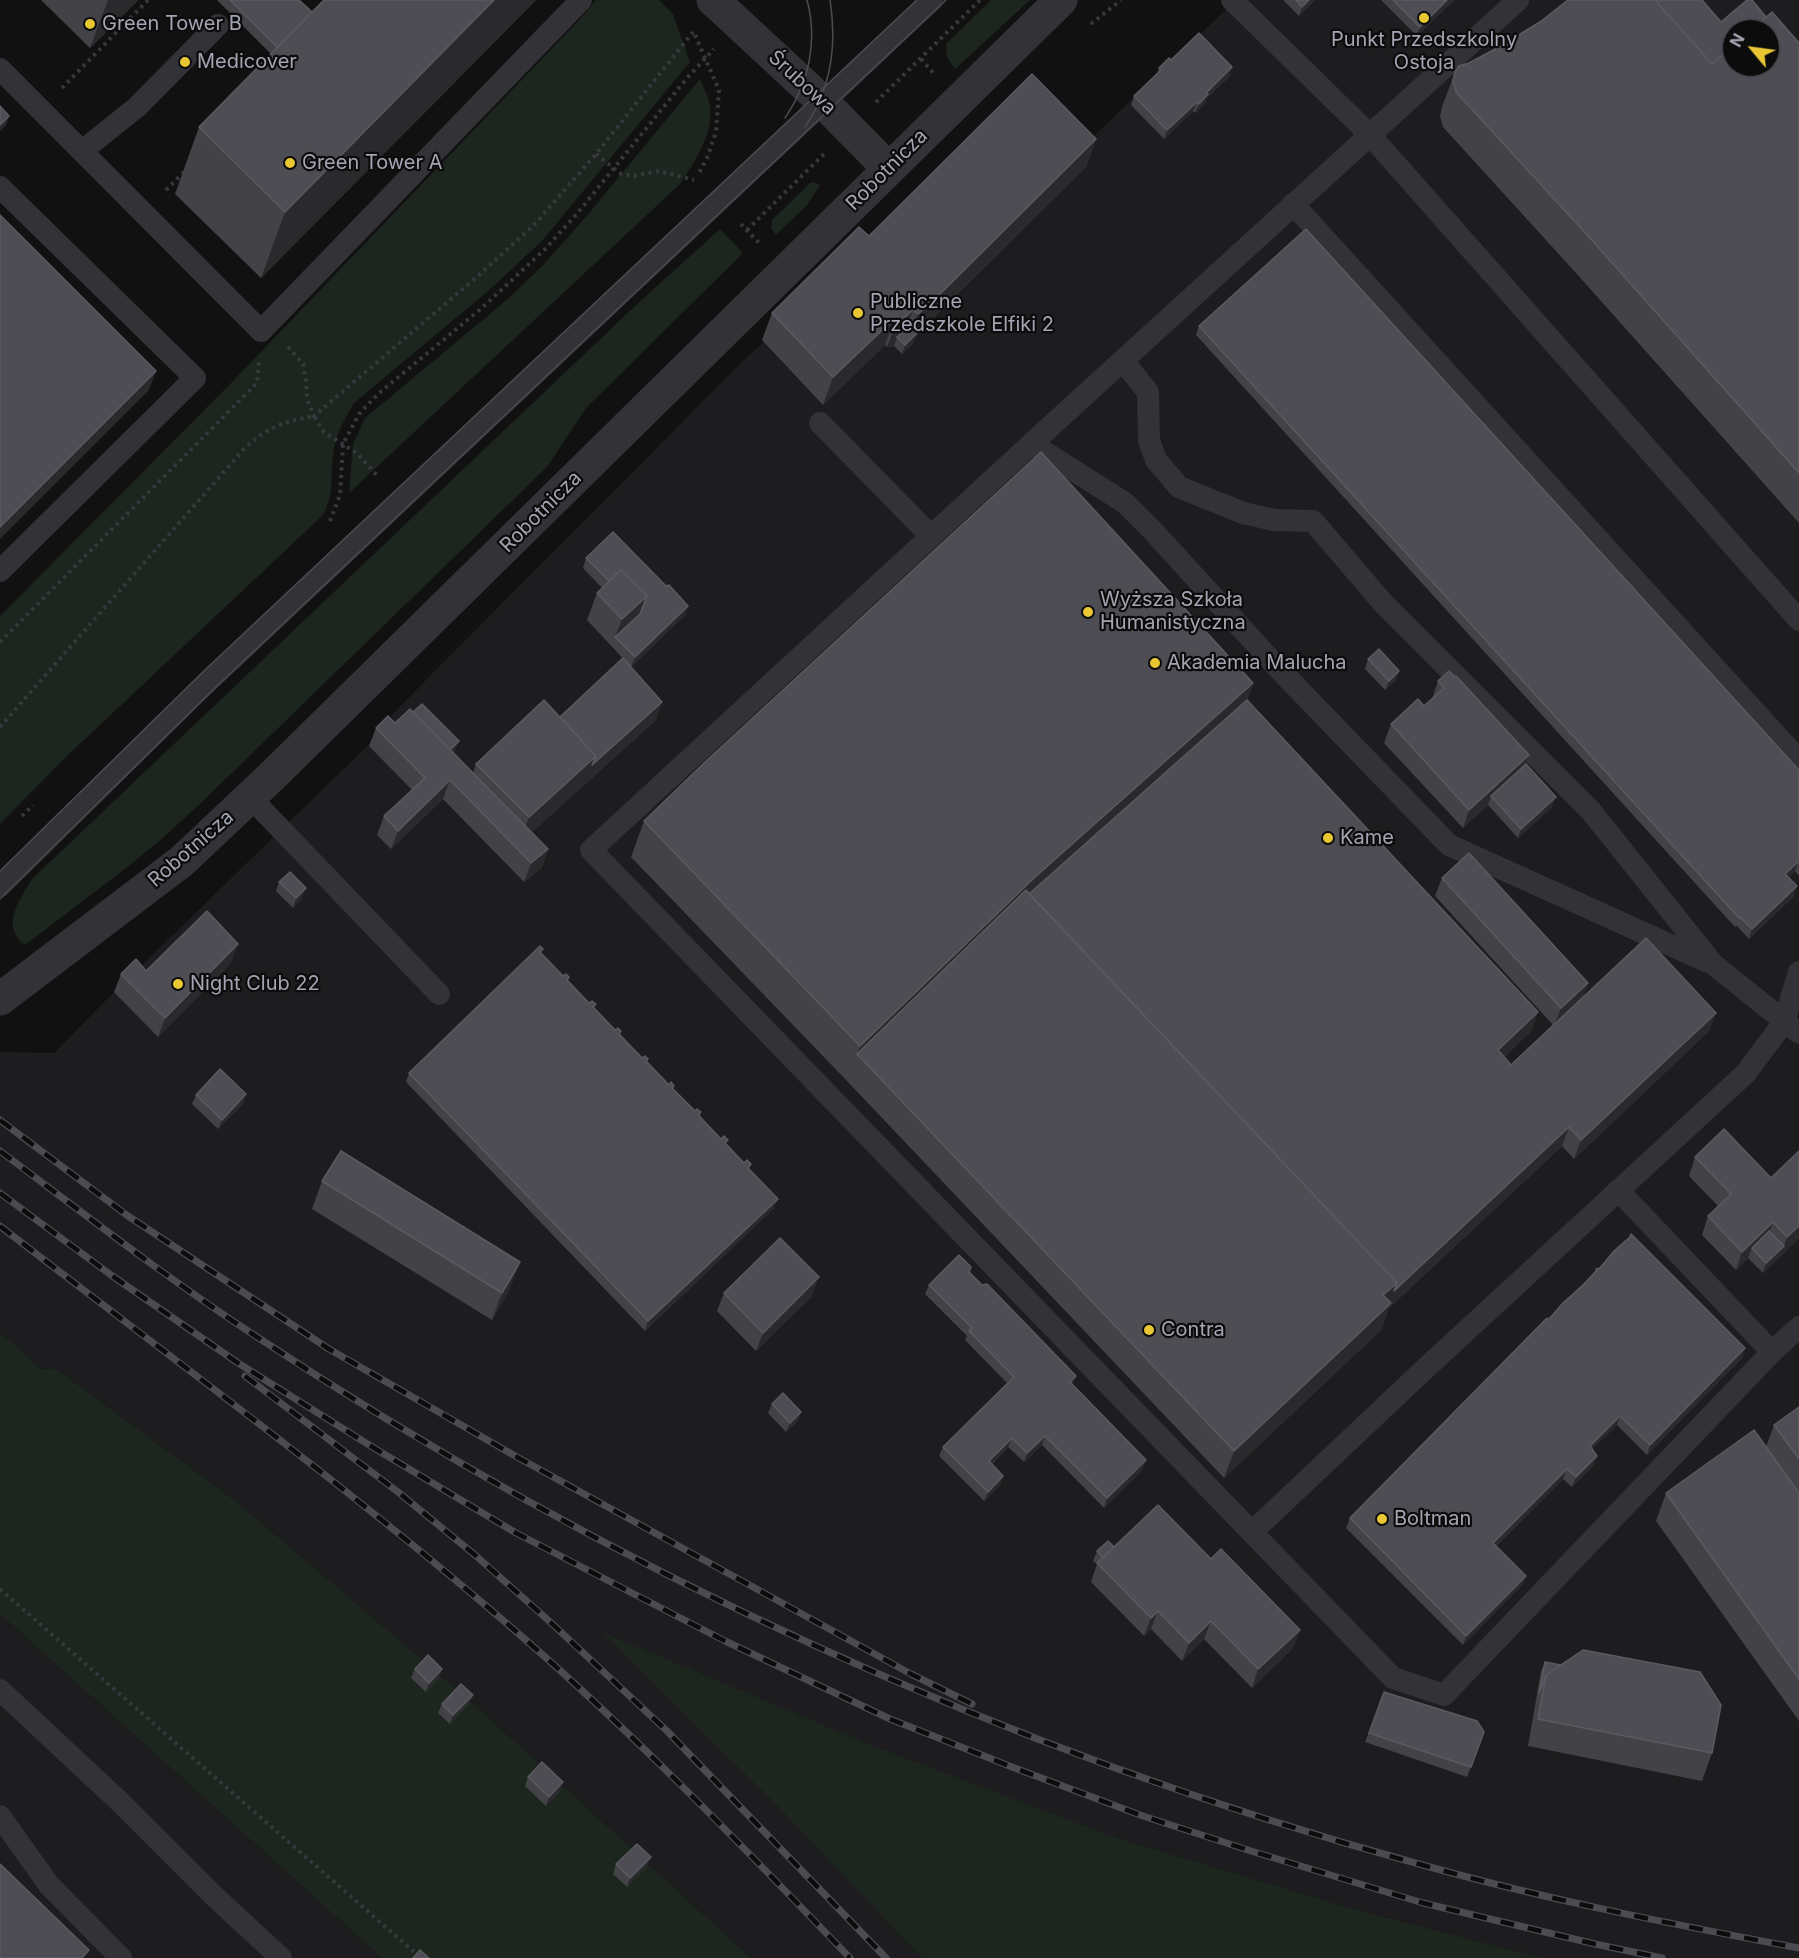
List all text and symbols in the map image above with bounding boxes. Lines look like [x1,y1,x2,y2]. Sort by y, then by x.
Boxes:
marker: Punkt Przedszkolny Ostoja [1417,11,1431,25]
place label: Green Tower B [102,12,242,36]
marker: Green Tower B [83,17,97,31]
north arrow [1721,18,1781,78]
place label: Punkt Przedszkolny Ostoja [1331,28,1517,75]
text: N [1725,30,1749,50]
street label: Śrubowa [763,46,841,120]
place label: Medicover [197,50,297,74]
marker: Medicover [178,55,192,69]
street label: Robotnicza [841,124,933,216]
place label: Green Tower A [302,151,442,175]
marker: Green Tower A [283,156,297,170]
place label: Publiczne Przedszkole Elfiki 2 [870,290,1054,337]
marker: Publiczne Przedszkole Elfiki 2 [851,306,865,320]
street label: Robotnicza [495,466,587,558]
place label: Wyższa Szkoła Humanistyczna [1100,588,1246,635]
marker: Wyższa Szkoła Humanistyczna [1081,605,1095,619]
place label: Akademia Malucha [1167,651,1347,675]
marker: Akademia Malucha [1148,656,1162,670]
street label: Robotnicza [143,805,239,893]
place label: Kame [1340,826,1394,850]
marker: Kame [1321,831,1335,845]
place label: Night Club 22 [190,972,320,996]
marker: Night Club 22 [171,977,185,991]
place label: Contra [1161,1318,1225,1342]
marker: Contra [1142,1323,1156,1337]
place label: Boltman [1394,1507,1471,1531]
marker: Boltman [1375,1512,1389,1526]

